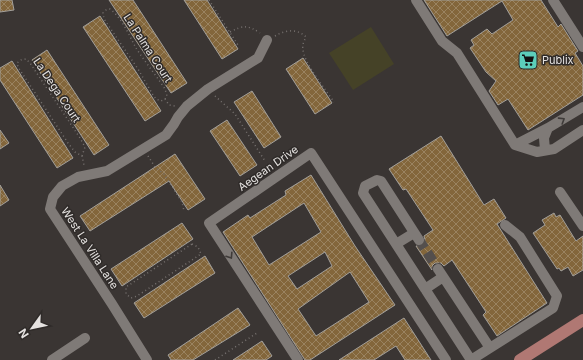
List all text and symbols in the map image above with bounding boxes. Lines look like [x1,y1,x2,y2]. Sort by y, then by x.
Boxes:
street label: La Palma Court [121,11,176,85]
supermarket icon: Publix [517,49,539,71]
place label: Publix [542,53,574,67]
street label: La Dega Court [30,55,84,125]
one-way arrow [558,117,565,125]
street label: Aegean Drive [235,142,301,194]
street label: West La Villa Lane [58,204,122,292]
one-way arrow [225,252,233,259]
north arrow [12,308,52,348]
text: N [15,326,32,341]

